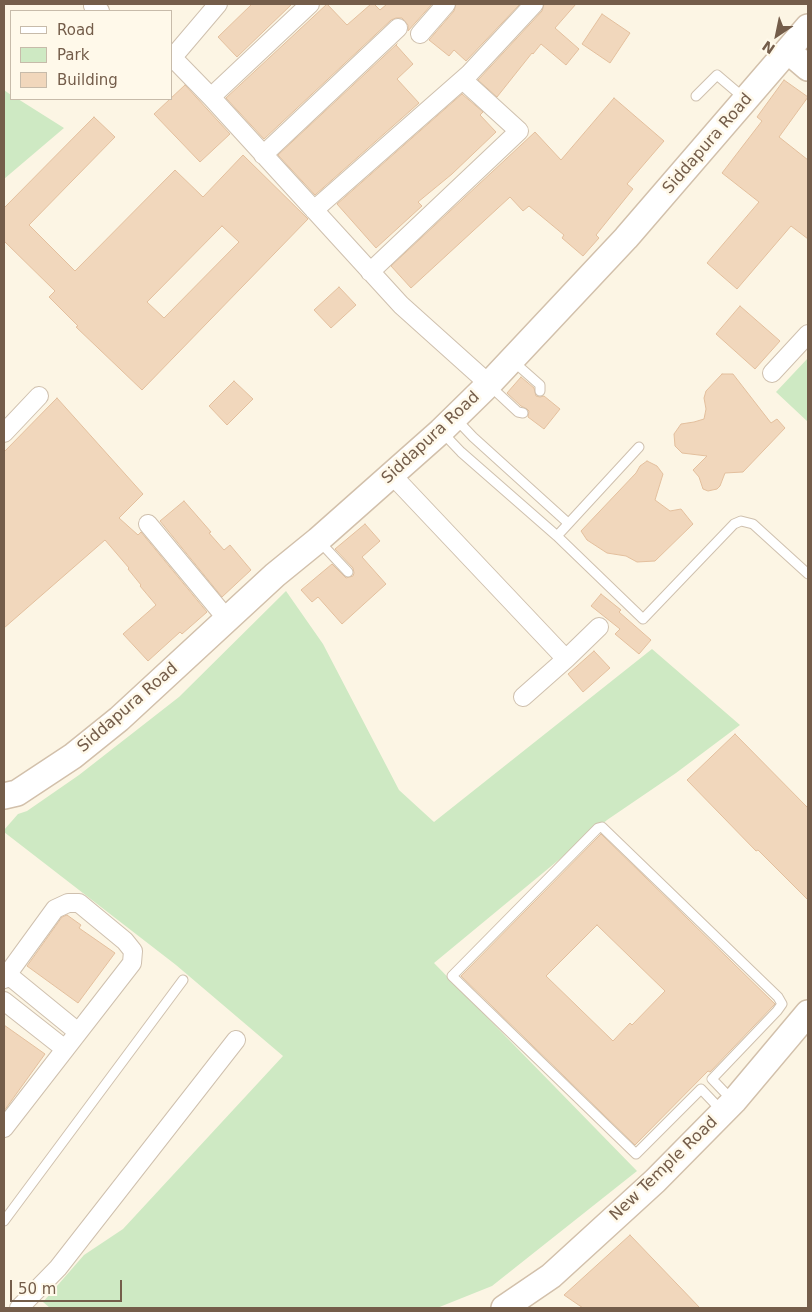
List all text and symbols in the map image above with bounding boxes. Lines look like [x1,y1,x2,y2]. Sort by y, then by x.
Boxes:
legend [10,10,172,100]
north arrow [752,10,802,60]
text: Road [57,21,95,39]
text: N [759,38,778,57]
text: Park [57,46,89,64]
text: Building [57,71,118,89]
street label: Siddapura Road [659,90,757,198]
street label: Siddapura Road [378,388,484,488]
street label: Siddapura Road [74,659,182,757]
street label: New Temple Road [606,1113,722,1225]
scale bar [12,1270,125,1302]
text: 50 m [18,1280,56,1298]

